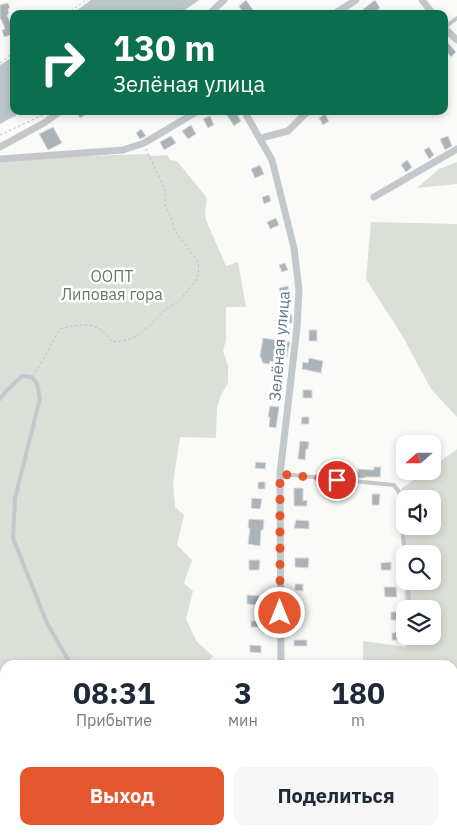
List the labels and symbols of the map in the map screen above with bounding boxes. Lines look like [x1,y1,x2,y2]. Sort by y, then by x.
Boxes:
park label: ООПТ Липовая гора [61,266,163,304]
street label: Зелёная улица [264,290,294,402]
north arrow [396,435,441,480]
pin [316,459,358,501]
position arrow [253,586,305,638]

